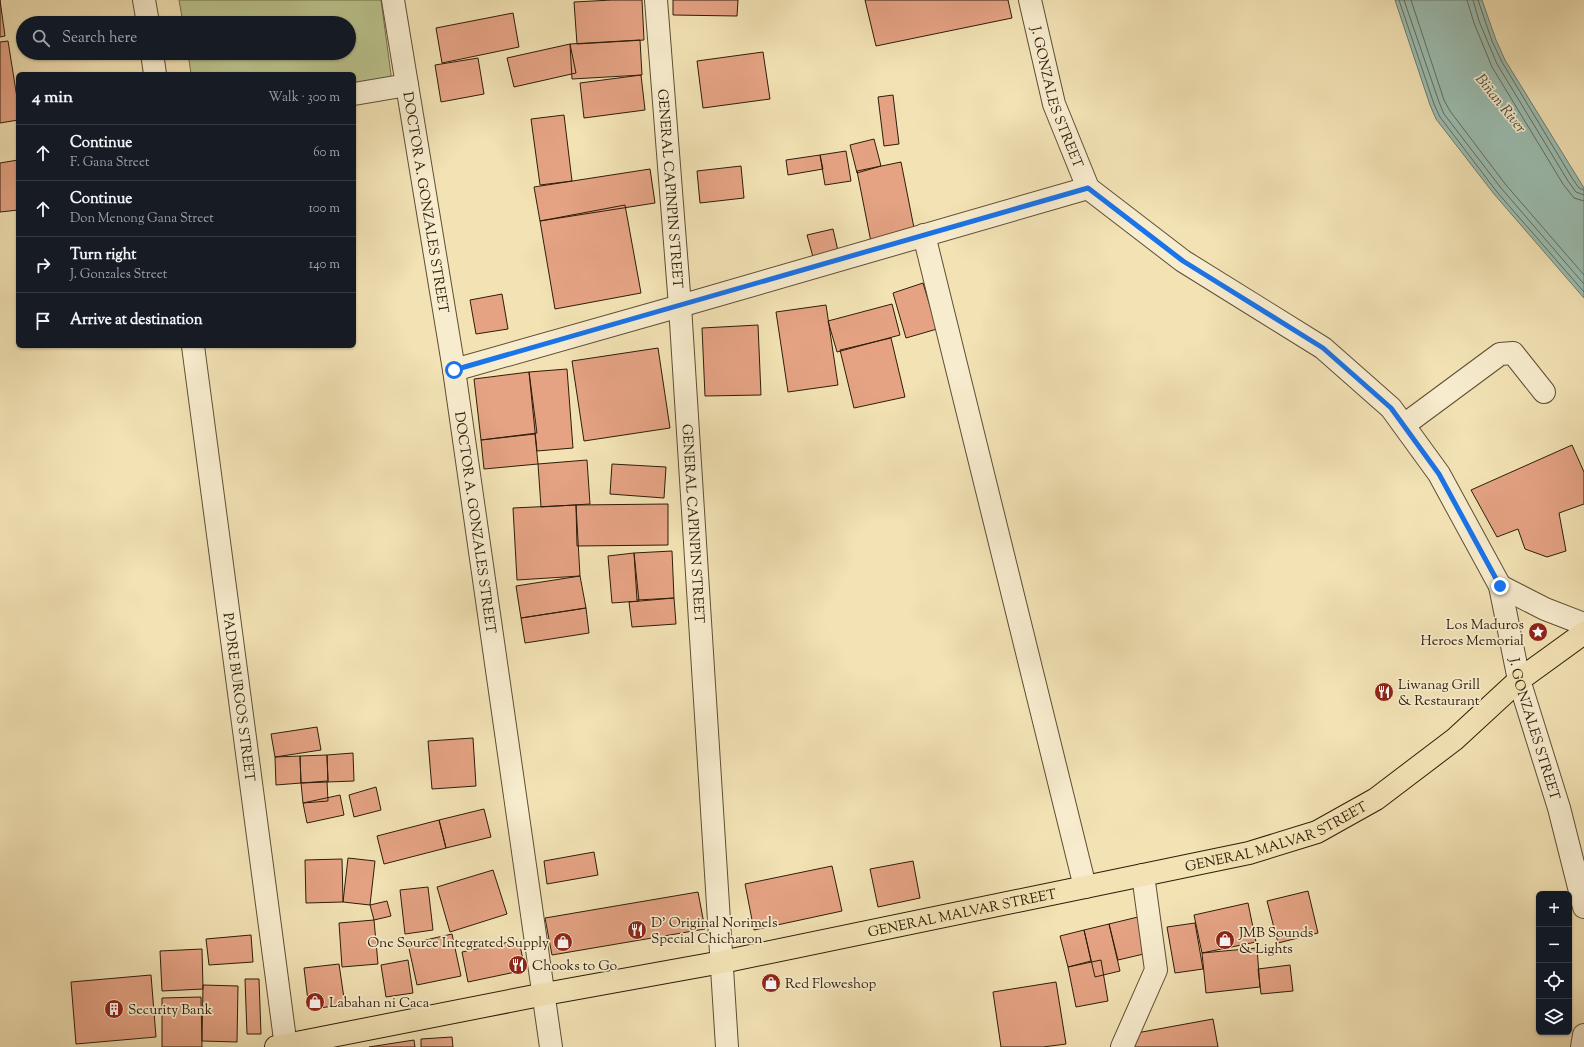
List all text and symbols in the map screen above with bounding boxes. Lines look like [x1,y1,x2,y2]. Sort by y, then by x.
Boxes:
search box [16,16,356,60]
street label: J. GONZALES STREET [1024,24,1087,172]
icon: search [30,27,52,49]
text: Search here [62,28,137,49]
water label: Biñan River [1469,70,1531,139]
text: 4 min [32,86,73,110]
street label: GENERAL CAPINPIN STREET [651,88,687,289]
text: Walk · 300 m [268,89,340,107]
street label: DOCTOR A. GONZALES STREET [396,90,452,315]
text: Continue [70,133,132,154]
icon: ahead [32,142,54,164]
text: 60 m [313,144,340,162]
text: F. Gana Street [70,154,149,172]
text: Continue [70,189,132,210]
icon: ahead [32,198,54,220]
text: 100 m [308,200,340,218]
text: Don Menong Gana Street [70,210,214,228]
text: Turn right [70,245,136,266]
icon: right [32,254,54,276]
text: 140 m [309,256,340,274]
text: J. Gonzales Street [70,266,167,284]
icon: arrive [32,310,54,332]
text: Arrive at destination [70,310,203,331]
route start [445,361,463,379]
street label: DOCTOR A. GONZALES STREET [448,410,500,635]
street label: GENERAL CAPINPIN STREET [675,423,708,624]
route end [1491,577,1509,595]
street label: PADRE BURGOS STREET [216,611,259,783]
place label: Los Maduros Heroes Memorial [1421,616,1524,652]
place icon: Los Maduros Heroes Memorial [1527,621,1549,643]
street label: J. GONZALES STREET [1503,655,1564,803]
place label: Liwanag Grill & Restaurant [1398,676,1480,712]
restaurant icon: Liwanag Grill & Restaurant [1373,681,1395,703]
street label: GENERAL MALVAR STREET [1183,798,1372,878]
street label: GENERAL MALVAR STREET [866,885,1059,944]
map controls [1536,891,1572,1035]
button: + [1536,891,1572,927]
place label: D' Original Norimels Special Chicharon [651,914,777,950]
restaurant icon: D' Original Norimels Special Chicharon [626,919,648,941]
place label: JMB Sounds & Lights [1238,924,1313,960]
button: − [1536,927,1572,963]
shop icon: JMB Sounds & Lights [1214,929,1236,951]
shop icon: One Source Integrated Supply [552,931,574,953]
place label: One Source Integrated Supply [367,934,549,954]
restaurant icon: Chooks to Go [507,954,529,976]
place label: Chooks to Go [532,957,618,977]
button: locate [1536,963,1572,999]
shop icon: Red Floweshop [760,972,782,994]
place label: Red Floweshop [785,975,877,995]
shop icon: Labahan ni Caca [304,991,326,1013]
place label: Labahan ni Caca [329,994,430,1014]
building icon: Security Bank [103,998,125,1020]
button: layers [1536,999,1572,1035]
place label: Security Bank [128,1001,213,1021]

